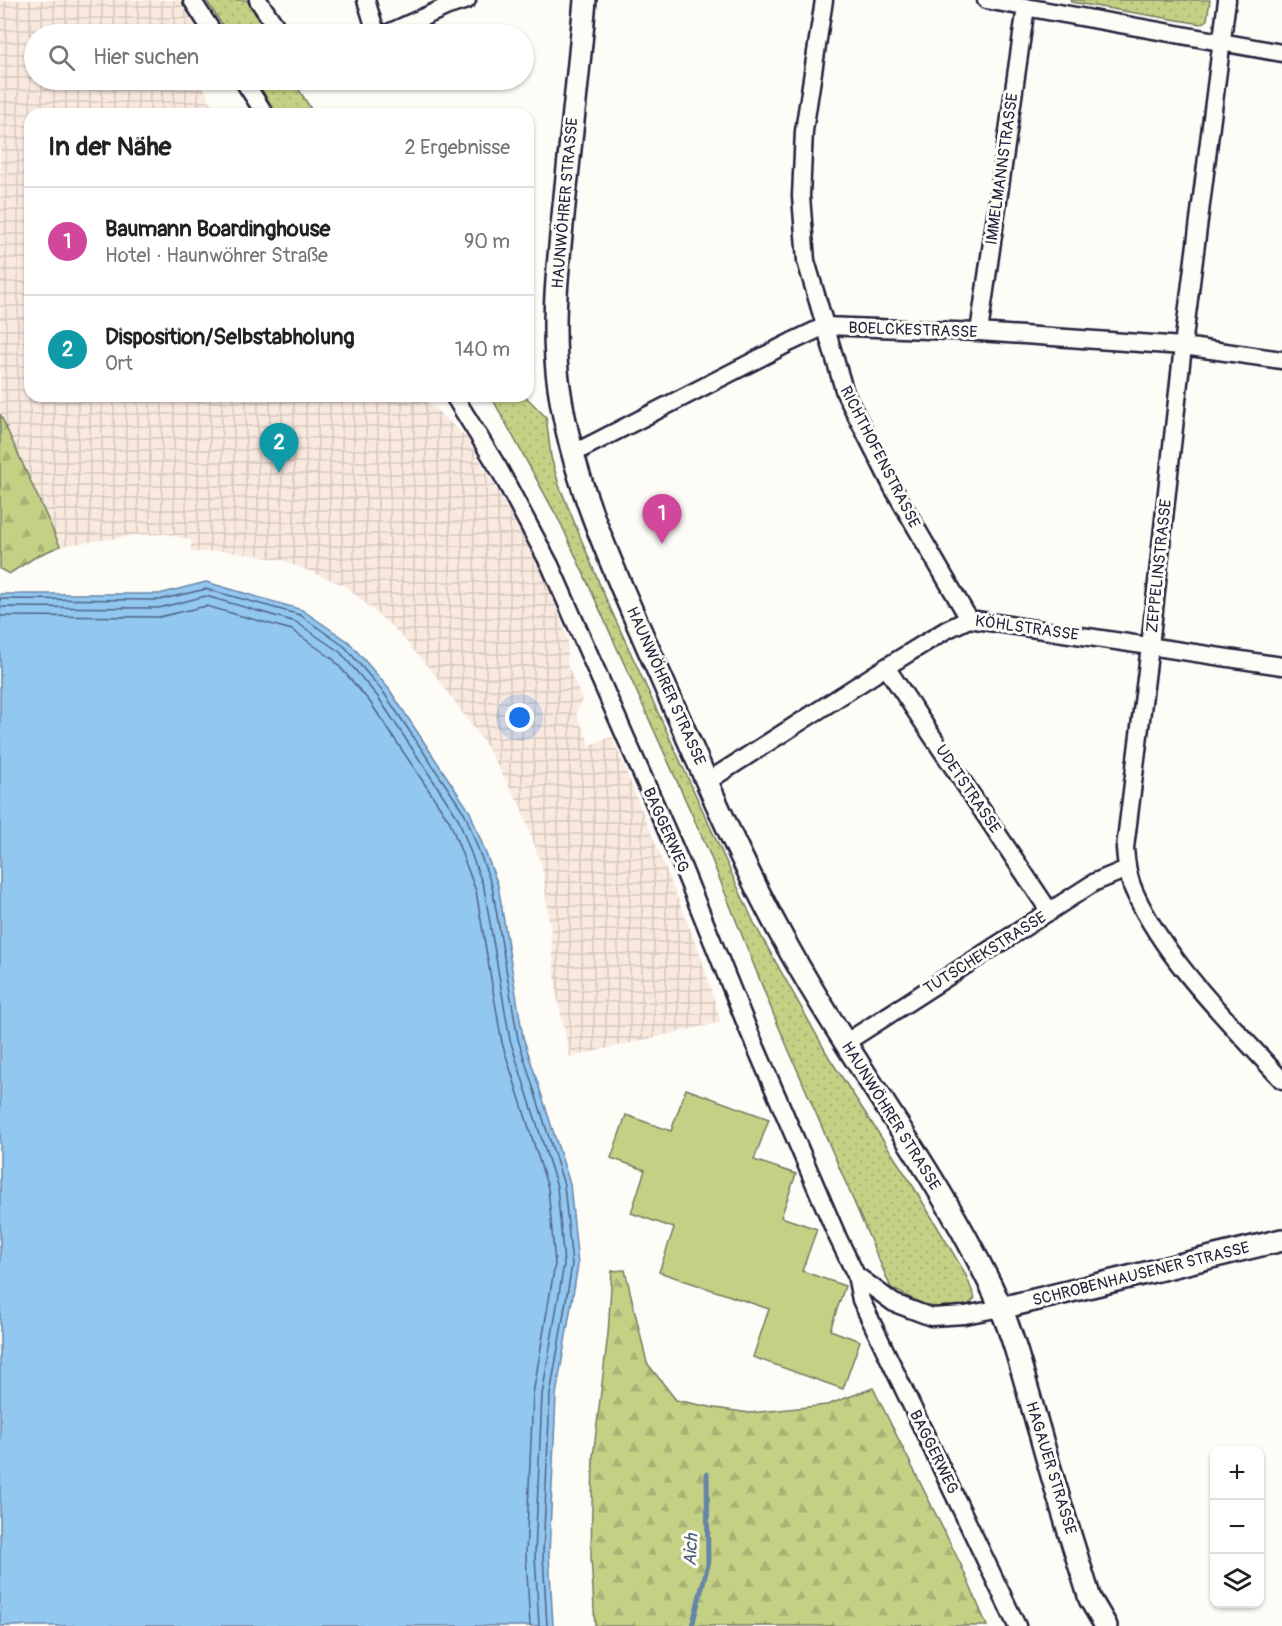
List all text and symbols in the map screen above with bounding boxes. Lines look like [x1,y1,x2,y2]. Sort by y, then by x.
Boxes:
search box [24,24,534,90]
icon: search [45,41,78,74]
text: Hier suchen [93,43,199,71]
street label: IMMELMANNSTRASSE [981,92,1023,246]
street label: HAUNWÖHRER STRASSE [548,117,582,289]
text: In der Nähe [48,131,171,163]
text: 2 Ergebnisse [405,135,510,160]
text: Baumann Boardinghouse [105,215,330,243]
text: 1 [64,229,71,254]
text: 90 m [464,229,510,254]
text: Hotel · Haunwöhrer Straße [105,243,328,268]
street label: BOELCKESTRASSE [848,318,978,342]
text: Disposition/Selbstabholung [105,323,355,351]
text: 2 [62,337,73,362]
text: 140 m [455,337,510,362]
text: Ort [105,351,133,376]
street label: RICHTHOFENSTRASSE [835,383,925,531]
pin: 2 [260,424,298,473]
pin: 1 [642,494,682,544]
street label: ZEPPELINSTRASSE [1142,498,1176,634]
street label: HAUNWÖHRER STRASSE [622,604,710,768]
street label: KÖHLSTRASSE [974,611,1080,645]
your location [505,703,534,732]
street label: UDETSTRASSE [931,741,1005,837]
street label: BAGGERWEG [638,784,694,876]
street label: TUTSCHEKSTRASSE [920,907,1050,999]
street label: HAUNWÖHRER STRASSE [837,1038,945,1194]
street label: SCHROBENHAUSENER STRASSE [1030,1237,1252,1311]
street label: HAGAUER STRASSE [1021,1399,1081,1537]
street label: BAGGERWEG [905,1407,963,1497]
map controls [1210,1446,1264,1608]
button: + [1210,1446,1264,1500]
button: − [1210,1500,1264,1554]
water label: Aich [679,1532,703,1567]
button: layers [1210,1554,1264,1608]

